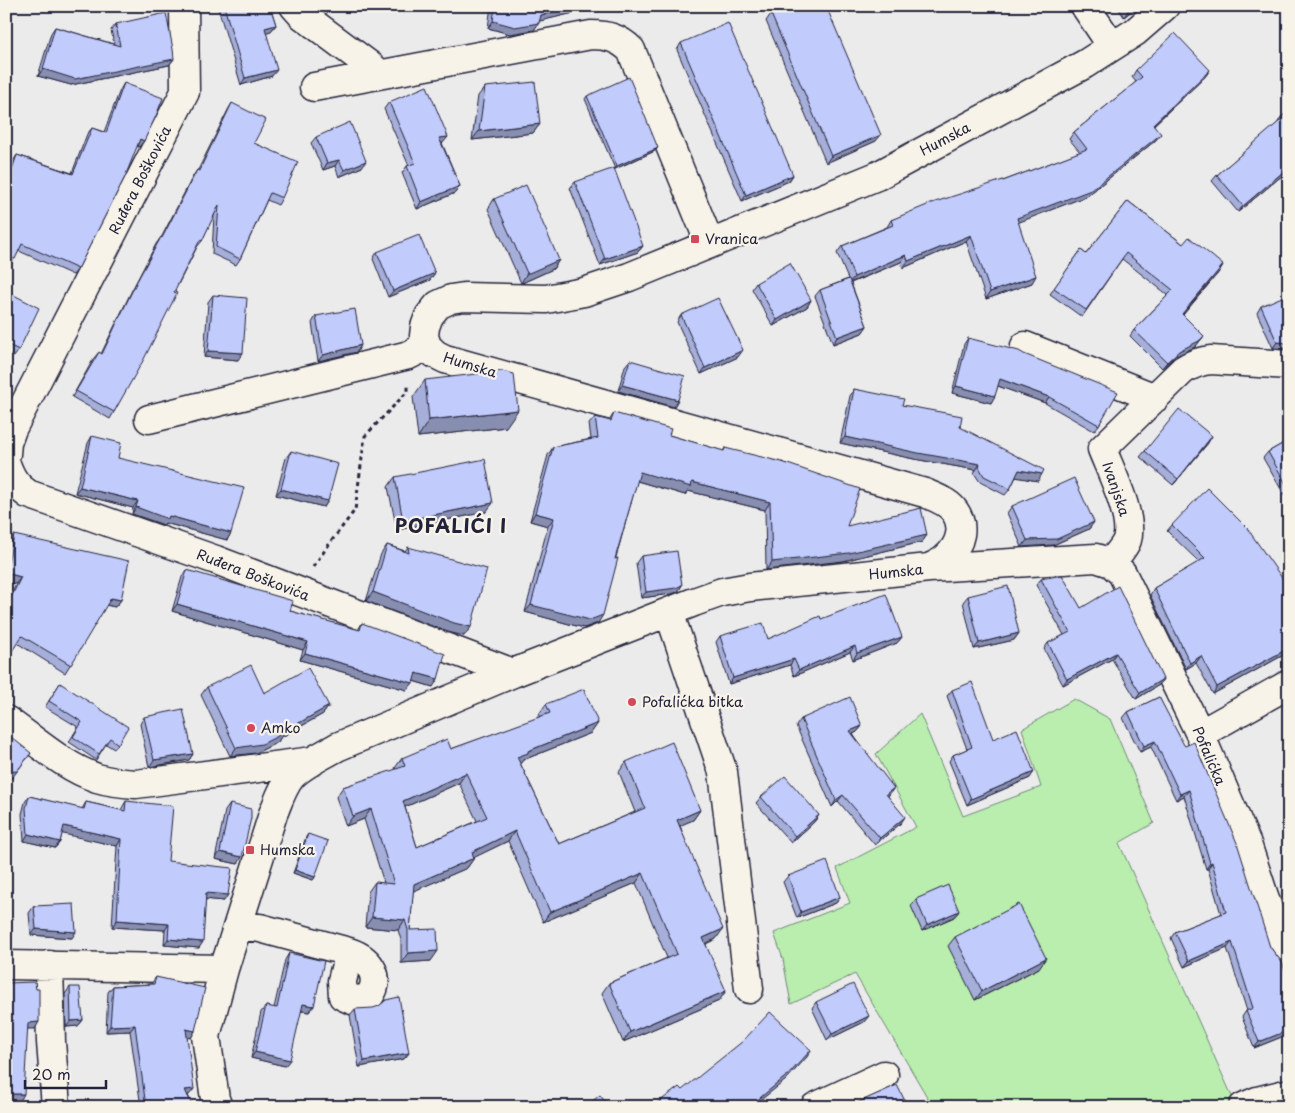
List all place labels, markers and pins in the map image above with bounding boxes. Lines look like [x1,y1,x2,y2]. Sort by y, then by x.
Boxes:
place label: Vranica [705,228,758,249]
marker: Vranica [689,233,701,245]
place label: Pofalićka bitka [642,691,744,712]
marker: Pofalićka bitka [626,696,638,708]
place label: Amko [261,717,301,738]
marker: Amko [245,722,257,734]
place label: Humska [260,839,315,860]
marker: Humska [244,844,256,856]

